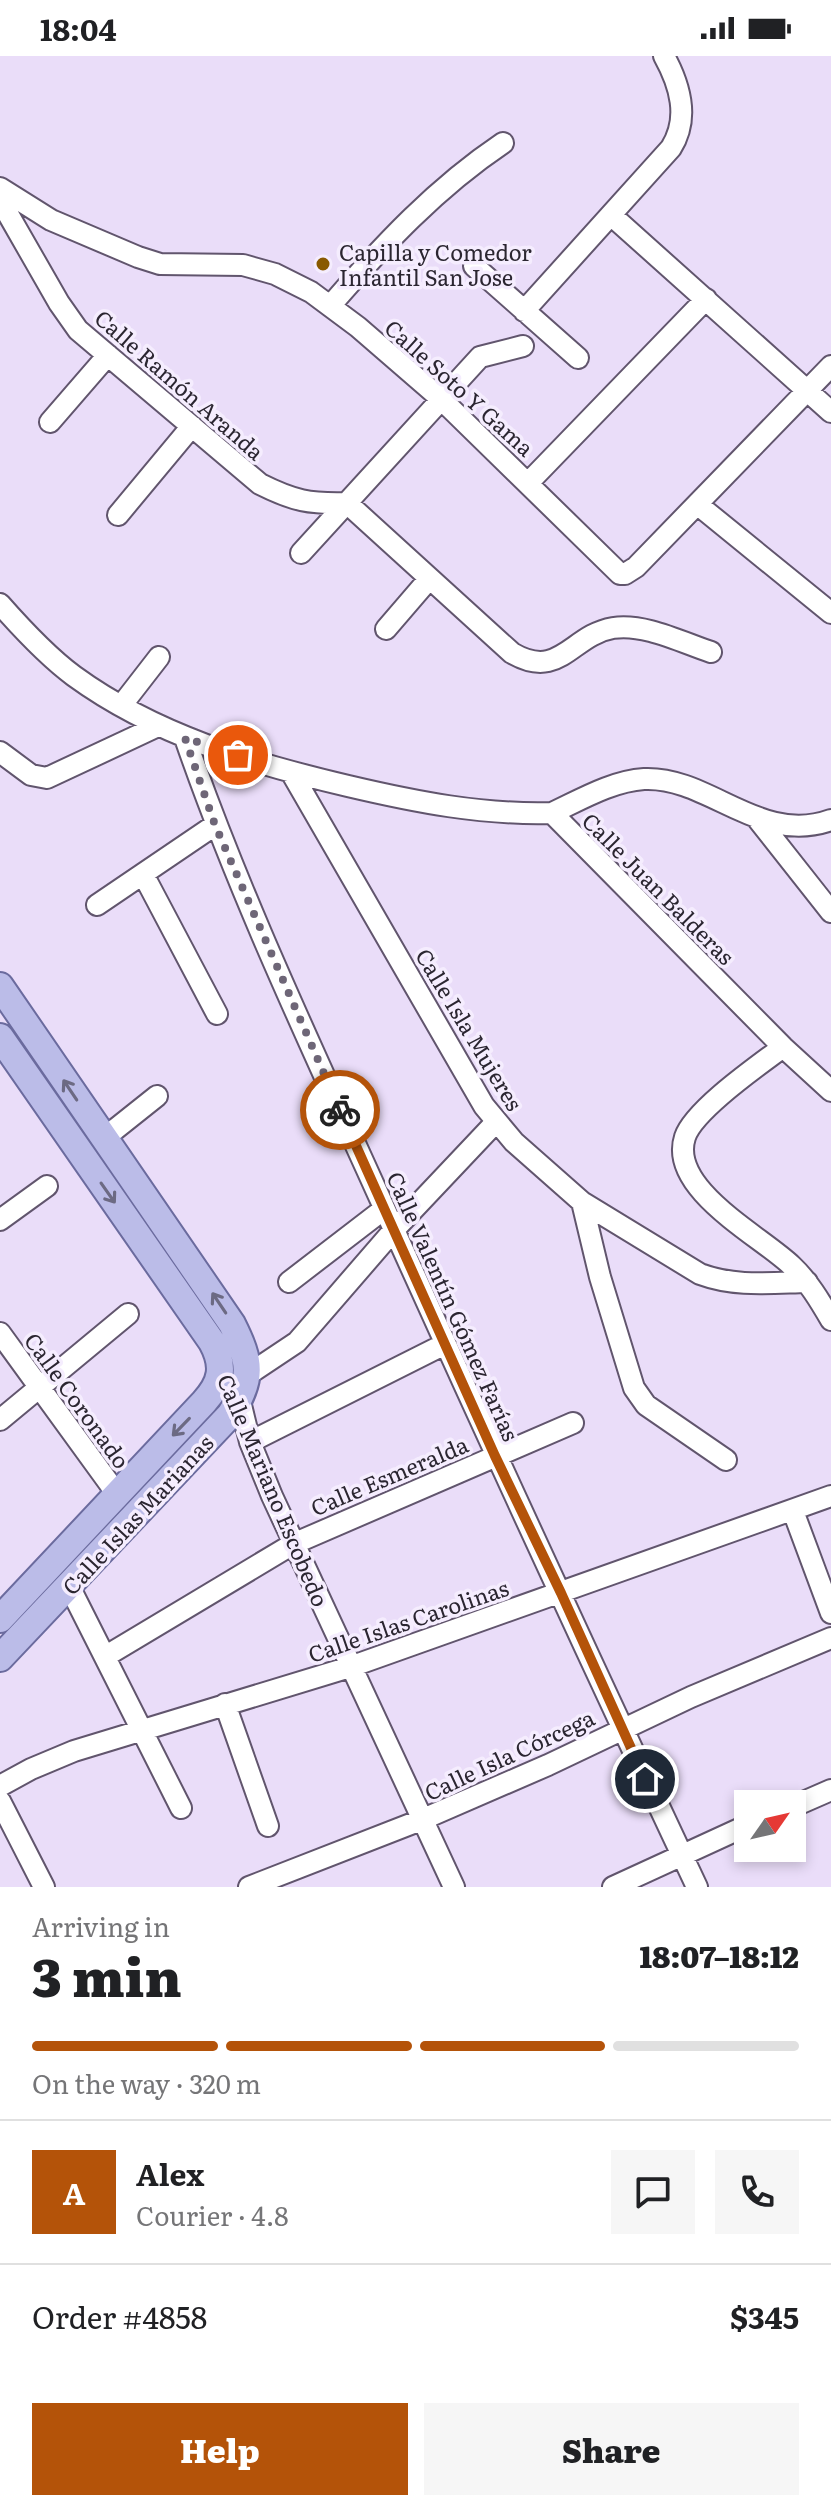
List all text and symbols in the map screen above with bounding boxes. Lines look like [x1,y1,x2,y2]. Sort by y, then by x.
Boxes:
text: 18:04 [40,6,117,50]
place label: Capilla y Comedor Infantil San Jose [339,235,532,293]
marker: Capilla y Comedor Infantil San Jose [314,255,332,273]
street label: Calle Ramón Aranda [88,301,272,467]
street label: Calle Soto Y Gama [378,311,542,463]
pin [204,721,272,789]
icon: bag [216,733,260,777]
street label: Calle Juan Balderas [575,804,743,972]
street label: Calle Isla Mujeres [408,942,532,1116]
courier [300,1070,380,1150]
one-way arrow [62,1079,78,1102]
icon: bike [318,1088,362,1132]
street label: Calle Valentín Gómez Farías [380,1166,528,1446]
one-way arrow [100,1181,116,1203]
one-way arrow [210,1293,227,1315]
street label: Calle Coronado [17,1325,139,1475]
street label: Calle Mariano Escobedo [210,1369,338,1611]
one-way arrow [171,1417,190,1437]
street label: Calle Islas Marianas [54,1426,220,1601]
street label: Calle Esmeralda [305,1427,473,1523]
street label: Calle Islas Carolinas [303,1570,513,1670]
street label: Calle Isla Córcega [418,1700,600,1808]
pin [611,1745,679,1813]
icon: home [623,1757,667,1801]
north arrow [734,1790,806,1862]
map controls [734,1790,806,1862]
text: Arriving in [32,1906,170,1945]
text: 18:07–18:12 [640,1933,799,1977]
text: 3 min [32,1936,182,2013]
text: On the way · 320 m [32,2063,261,2102]
button: chat [611,2150,695,2234]
button: phone [715,2150,799,2234]
text: Alex [136,2151,204,2195]
text: A [63,2170,85,2214]
text: Courier · 4.8 [136,2195,289,2234]
text: Order #4858 [32,2294,207,2338]
text: $345 [730,2294,799,2338]
button: Help [32,2403,408,2495]
button: Share [424,2403,799,2495]

